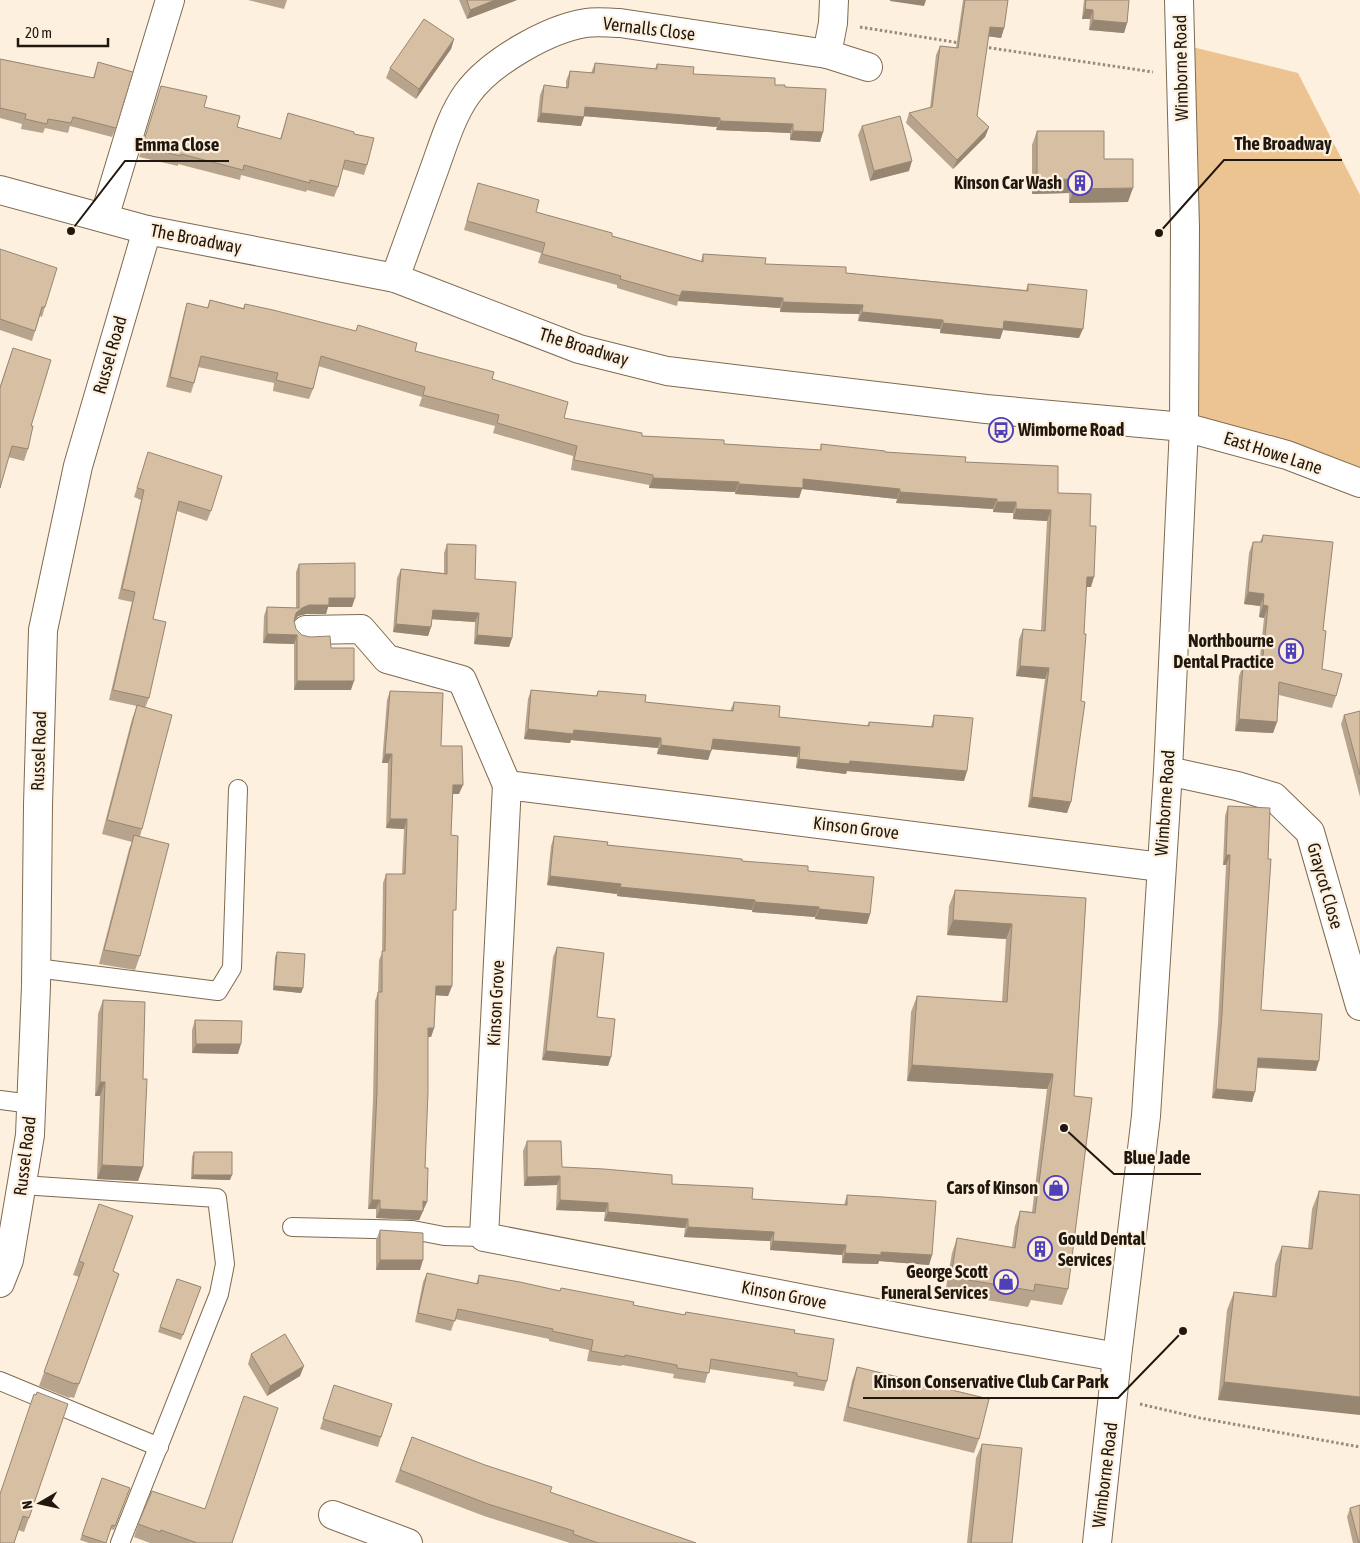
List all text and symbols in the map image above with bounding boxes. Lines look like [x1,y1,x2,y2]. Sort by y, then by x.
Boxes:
street label: Vernalls Close [602,12,696,45]
scale bar [18,15,108,47]
street label: Wimborne Road [1169,15,1192,121]
text: 20 m [25,24,52,41]
callout: The Broadway [1224,126,1342,160]
callout: Emma Close [125,127,229,161]
text: The Broadway [1234,132,1332,154]
text: Emma Close [135,133,220,155]
building icon: Kinson Car Wash [1067,170,1093,196]
place label: Kinson Car Wash [954,172,1062,193]
street label: The Broadway [149,219,243,258]
street label: Russel Road [88,313,131,396]
street label: The Broadway [537,323,631,370]
bus stop icon: Wimborne Road [988,417,1014,443]
place label: Wimborne Road [1017,419,1124,440]
street label: East Howe Lane [1221,427,1325,478]
place label: Northbourne Dental Practice [1173,630,1274,672]
building icon: Northbourne Dental Practice [1278,638,1304,664]
street label: Russel Road [27,711,50,791]
street label: Wimborne Road [1150,749,1179,857]
street label: Kinson Grove [812,812,900,843]
street label: Graycot Close [1303,840,1348,931]
street label: Kinson Grove [483,959,508,1047]
street label: Russel Road [9,1115,40,1197]
callout: Blue Jade [1114,1140,1201,1174]
text: Blue Jade [1124,1146,1191,1168]
shop icon: Cars of Kinson [1043,1175,1069,1201]
place label: Cars of Kinson [946,1177,1038,1198]
place label: Gould Dental Services [1058,1228,1146,1270]
building icon: Gould Dental Services [1027,1236,1053,1262]
place label: George Scott Funeral Services [881,1261,989,1303]
shop icon: George Scott Funeral Services [993,1269,1019,1295]
street label: Kinson Grove [740,1276,828,1313]
callout: Kinson Conservative Club Car Park [863,1364,1118,1398]
text: Kinson Conservative Club Car Park [874,1370,1109,1392]
street label: Wimborne Road [1088,1421,1121,1529]
north arrow [15,1478,65,1528]
text: N [19,1500,36,1510]

